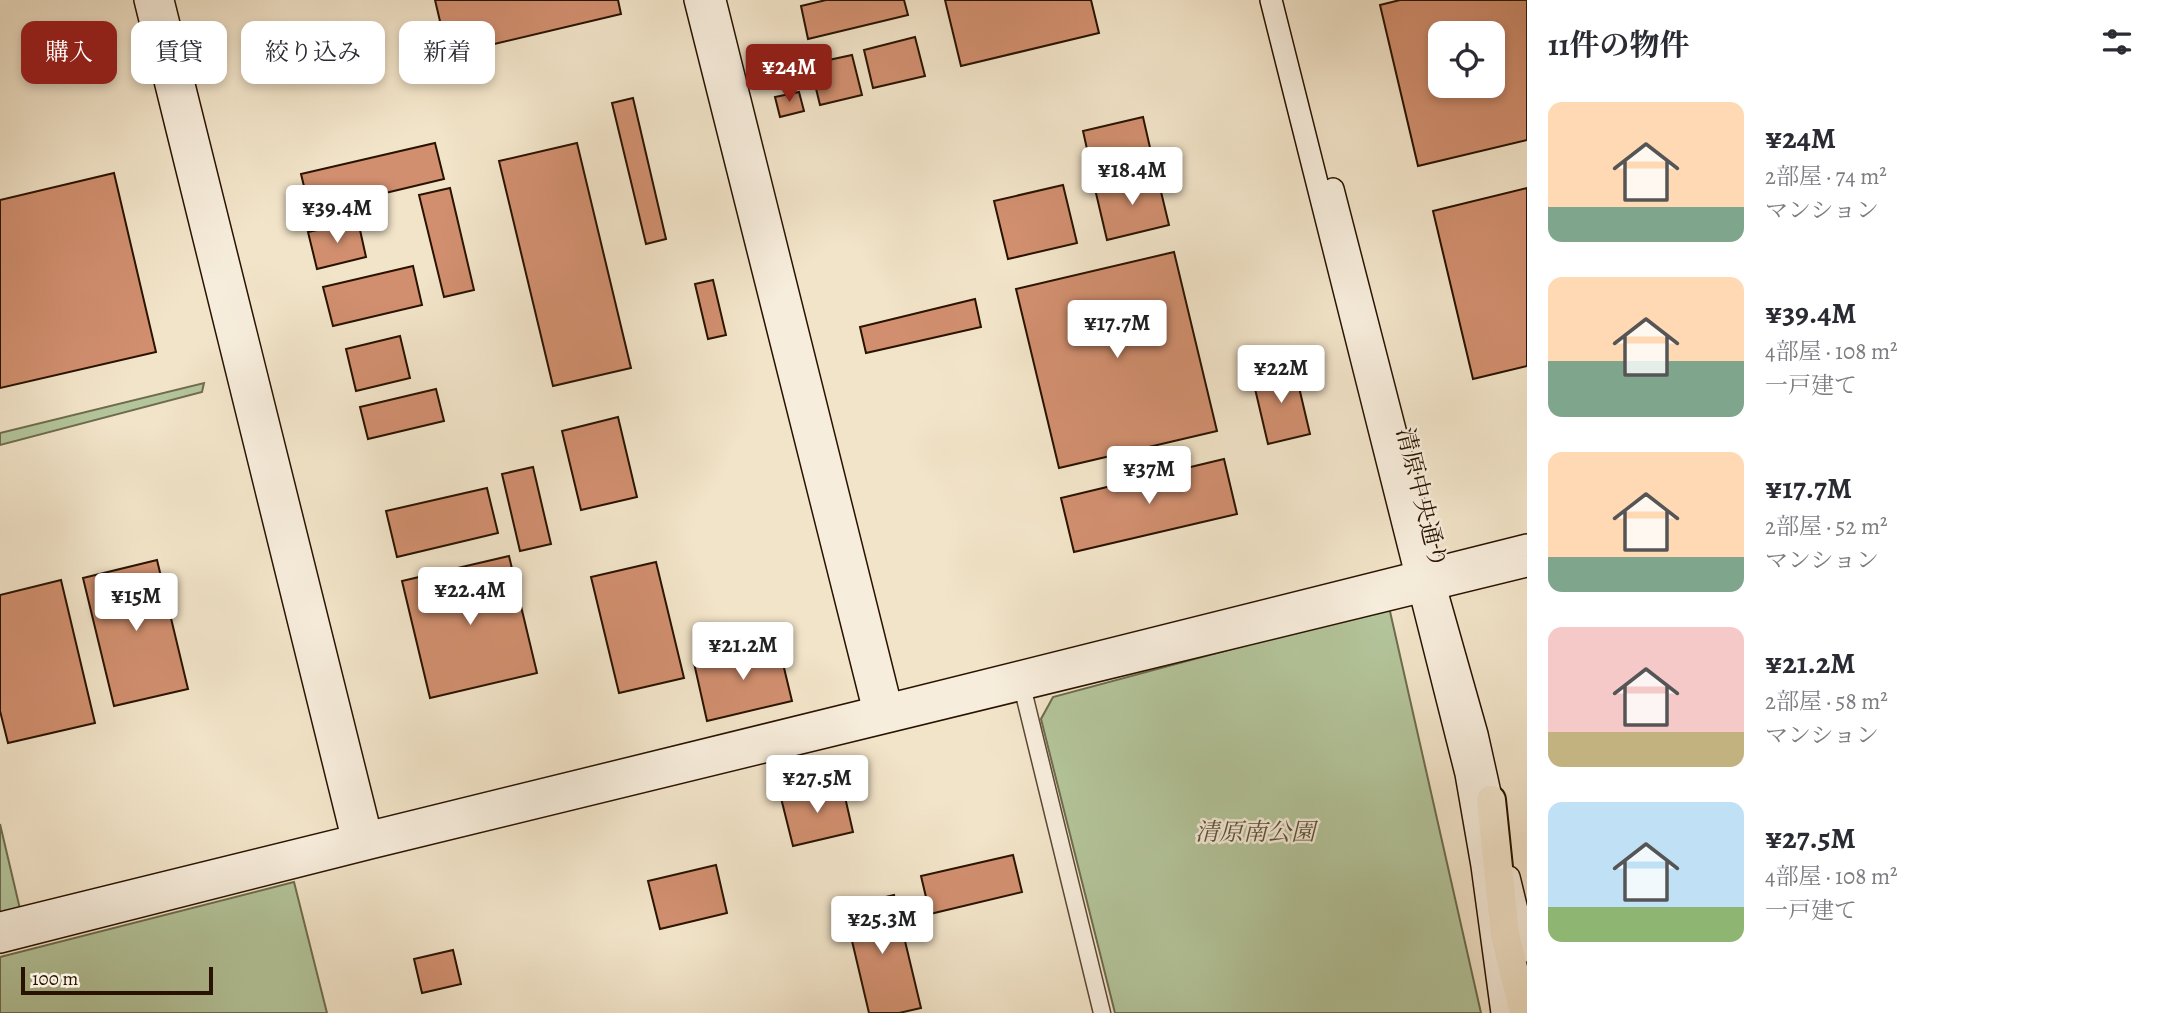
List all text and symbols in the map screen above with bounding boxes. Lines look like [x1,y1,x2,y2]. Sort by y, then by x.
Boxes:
chip: 購入 [21,21,117,84]
chip: 賃貸 [131,21,227,84]
chip: 絞り込み [241,21,385,84]
chip: 新着 [399,21,495,84]
map controls [1428,21,1505,98]
button: locate [1428,21,1505,98]
icon: filters [2098,23,2136,61]
text: 11件の物件 [1548,25,1689,65]
pin: ¥24M [748,44,830,104]
text: ¥24M [762,51,816,82]
text: ¥24M [1765,118,1836,158]
icon: home [1604,130,1688,214]
pin: ¥18.4M [1075,148,1189,207]
text: ¥18.4M [1098,154,1166,185]
text: 2部屋 · 74 m² [1765,161,1887,192]
pin: ¥39.4M [280,186,394,245]
text: ¥39.4M [302,192,372,223]
text: マンション [1765,195,1879,226]
text: ¥39.4M [1765,293,1857,333]
pin: ¥17.7M [1060,300,1174,360]
icon: home [1604,305,1688,389]
text: ¥17.7M [1084,307,1150,338]
text: 4部屋 · 108 m² [1765,336,1898,367]
pin: ¥22M [1240,346,1322,405]
text: ¥22M [1254,352,1308,383]
text: 一戸建て [1765,370,1857,401]
street label: 清原中央通り [1389,424,1455,572]
pin: ¥37M [1108,447,1190,506]
text: ¥37M [1123,453,1175,484]
text: ¥17.7M [1765,468,1852,508]
icon: home [1604,480,1688,564]
text: 2部屋 · 52 m² [1765,511,1888,542]
text: マンション [1765,545,1879,576]
pin: ¥22.4M [413,568,527,627]
pin: ¥15M [95,574,177,633]
text: ¥22.4M [434,574,506,605]
text: ¥15M [111,580,161,611]
pin: ¥21.2M [686,622,800,682]
text: ¥21.2M [708,629,778,660]
text: ¥21.2M [1765,643,1855,683]
icon: home [1604,655,1688,739]
text: 2部屋 · 58 m² [1765,686,1888,717]
text: マンション [1765,720,1879,751]
pin: ¥27.5M [760,756,874,815]
text: ¥27.5M [782,762,852,793]
park label: 清原南公園 [1195,816,1319,848]
text: ¥27.5M [1765,818,1856,858]
icon: home [1604,830,1688,914]
text: 4部屋 · 108 m² [1765,861,1898,892]
text: 一戸建て [1765,895,1857,926]
pin: ¥25.3M [825,897,939,956]
text: ¥25.3M [847,903,917,934]
scale bar [21,964,214,996]
text: 100 m [32,966,78,992]

